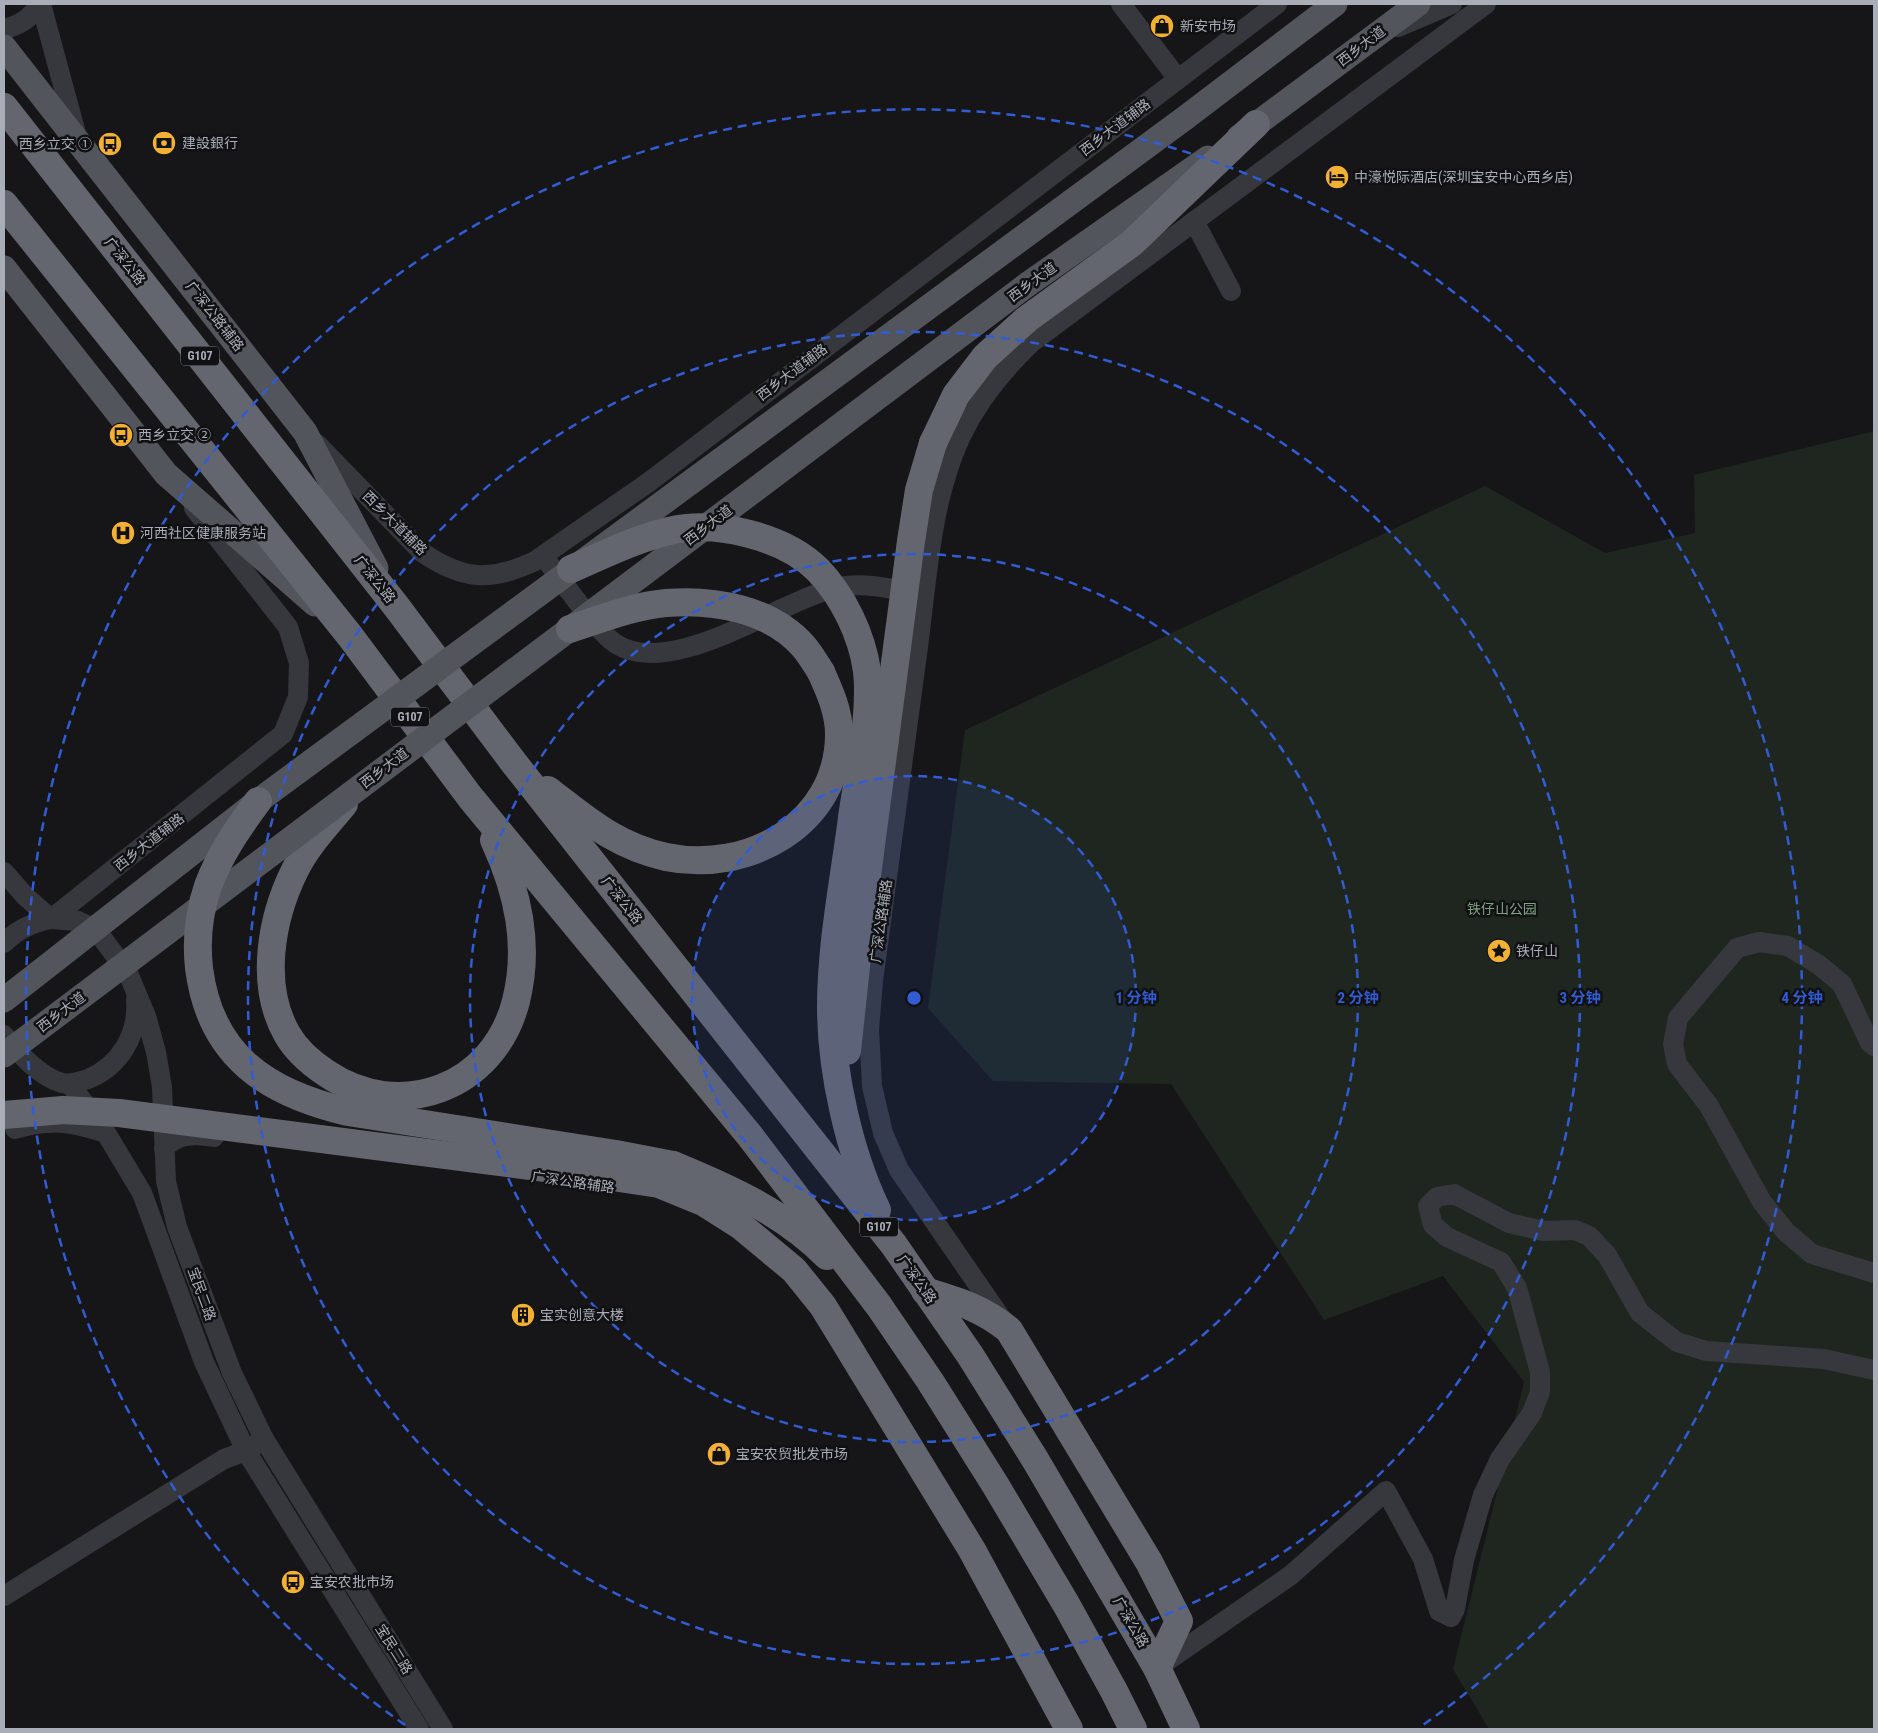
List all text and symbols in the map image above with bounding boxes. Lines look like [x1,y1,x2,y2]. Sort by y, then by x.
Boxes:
shop icon: 新安市场 [1149,13,1175,39]
place label: 新安市场 [1180,18,1236,34]
street label: 西乡大道 [1334,23,1388,69]
street label: 西乡大道辅路 [1077,95,1153,159]
bank icon: 建設銀行 [151,130,177,156]
bus stop icon: 西乡立交 ① [97,131,123,157]
place label: 建設銀行 [182,135,238,151]
place label: 西乡立交 ① [19,136,92,152]
hotel icon: 中濠悦际酒店(深圳宝安中心西乡店) [1324,164,1350,190]
place label: 中濠悦际酒店(深圳宝安中心西乡店) [1354,169,1573,186]
street label: 广深公路 [101,234,149,288]
street label: 西乡大道 [1005,259,1059,305]
street label: 广深公路辅路 [183,278,247,354]
street label: 西乡大道辅路 [754,340,830,404]
road number: G107 [181,346,219,366]
bus stop icon: 西乡立交 ② [108,422,134,448]
place label: 西乡立交 ② [138,427,211,443]
street label: 西乡大道辅路 [360,488,430,558]
street label: 西乡大道 [681,502,735,548]
hospital icon: 河西社区健康服务站 [110,520,136,546]
place label: 河西社区健康服务站 [140,525,266,541]
street label: 广深公路 [351,552,399,606]
road number: G107 [391,708,429,726]
street label: 西乡大道 [357,745,411,791]
street label: 西乡大道辅路 [111,810,187,874]
street label: 广深公路 [598,873,646,927]
street label: 广深公路辅路 [867,878,895,964]
park label: 铁仔山公园 [1467,901,1537,917]
place icon: 铁仔山 [1486,938,1512,964]
place label: 铁仔山 [1516,943,1558,959]
street label: 西乡大道 [34,989,88,1035]
centre of rings [905,989,923,1007]
text: 1 分钟 [1115,989,1157,1007]
text: 2 分钟 [1337,989,1379,1007]
text: 3 分钟 [1559,989,1601,1007]
text: 4 分钟 [1781,989,1823,1007]
street label: 广深公路辅路 [530,1168,616,1196]
road number: G107 [860,1218,898,1236]
street label: 广深公路 [894,1251,940,1307]
street label: 宝民二路 [185,1265,219,1323]
building icon: 宝实创意大楼 [510,1302,536,1328]
place label: 宝实创意大楼 [540,1307,624,1323]
shop icon: 宝安农贸批发市场 [706,1441,732,1467]
place label: 宝安农贸批发市场 [736,1446,848,1462]
bus stop icon: 宝安农批市场 [280,1569,306,1595]
place label: 宝安农批市场 [310,1574,394,1590]
street label: 广深公路 [1110,1594,1152,1650]
street label: 宝民二路 [372,1621,416,1677]

